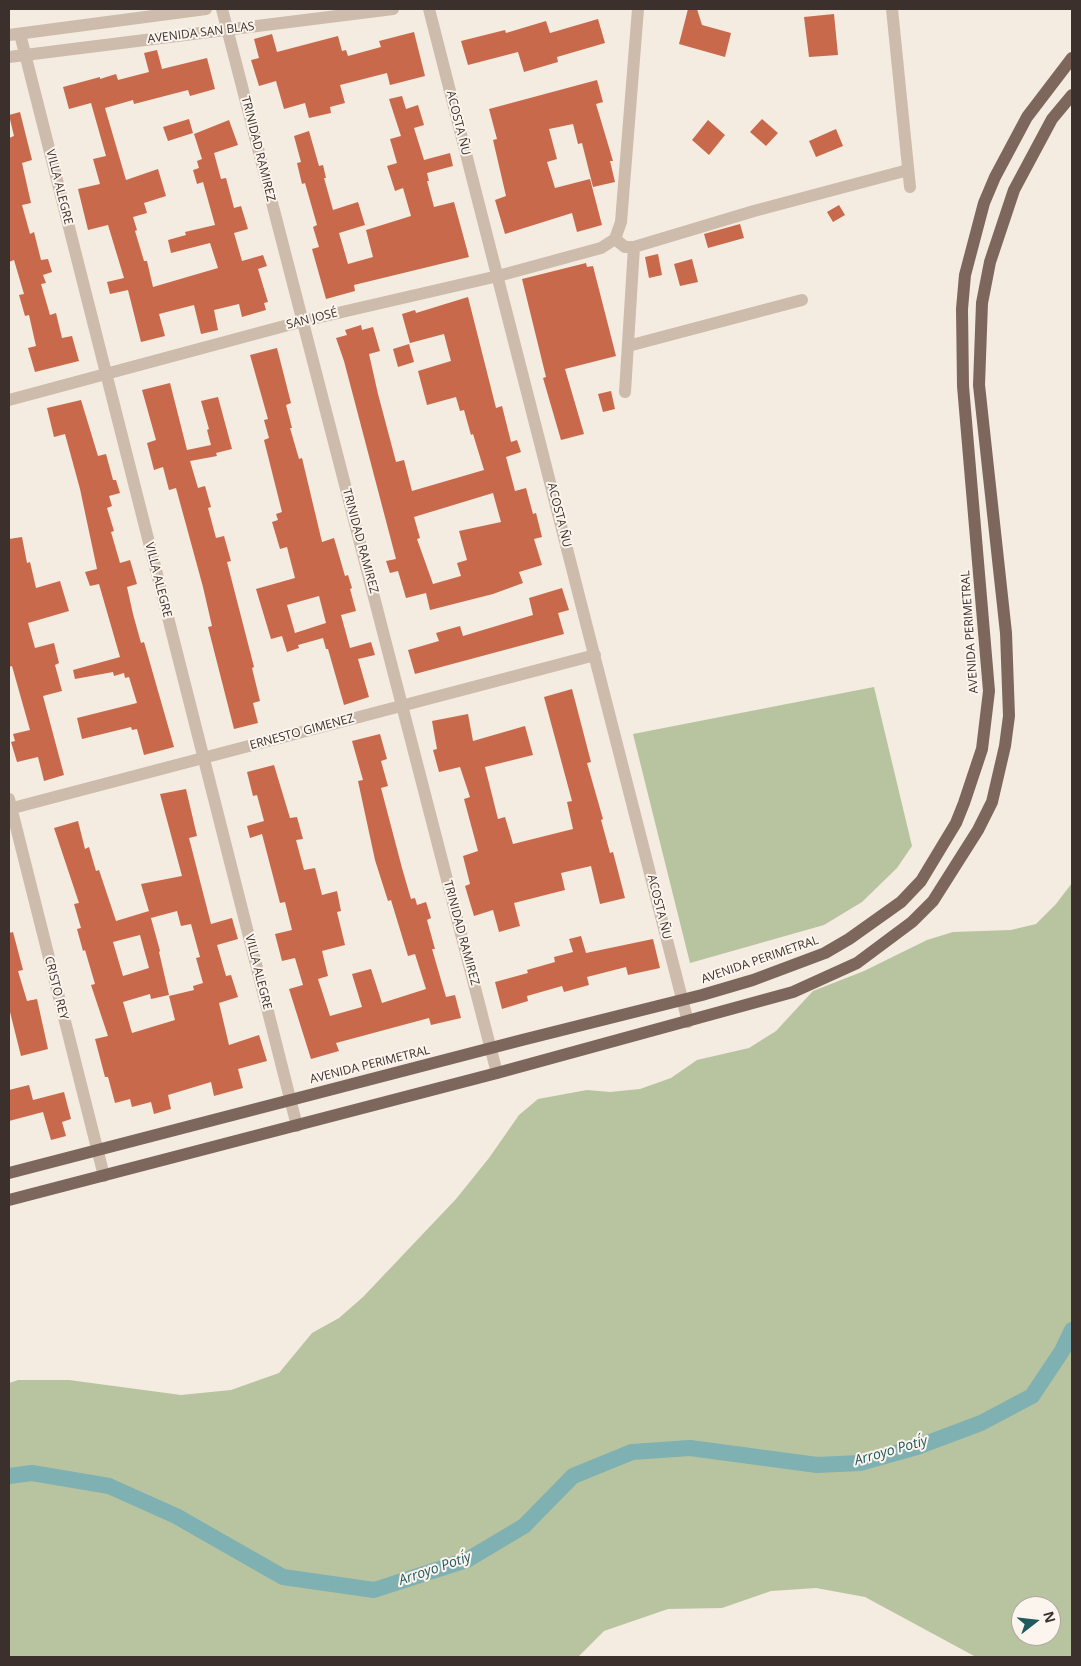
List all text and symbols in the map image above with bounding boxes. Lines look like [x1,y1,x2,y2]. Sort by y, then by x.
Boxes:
street label: AVENIDA SAN BLAS [147,19,255,47]
street label: ACOSTA ÑU [443,89,473,157]
street label: TRINIDAD RAMIREZ [238,95,278,203]
street label: VILLA ALEGRE [43,148,75,226]
street label: SAN JOSÉ [285,306,339,332]
street label: ACOSTA ÑU [544,481,574,549]
street label: TRINIDAD RAMIREZ [339,487,381,595]
street label: VILLA ALEGRE [142,541,174,619]
street label: AVENIDA PERIMETRAL [959,570,981,694]
street label: ERNESTO GIMENEZ [248,711,356,753]
street label: ACOSTA ÑU [644,873,674,941]
street label: TRINIDAD RAMIREZ [440,879,482,987]
street label: VILLA ALEGRE [242,933,274,1011]
street label: AVENIDA PERIMETRAL [699,933,821,987]
street label: CRISTO REY [41,955,71,1021]
street label: AVENIDA PERIMETRAL [308,1043,432,1087]
water label: Arroyo Poti´y [853,1433,929,1469]
water label: Arroyo Poti´y [397,1549,473,1589]
north arrow [1011,1596,1061,1646]
text: N [1039,1609,1061,1625]

